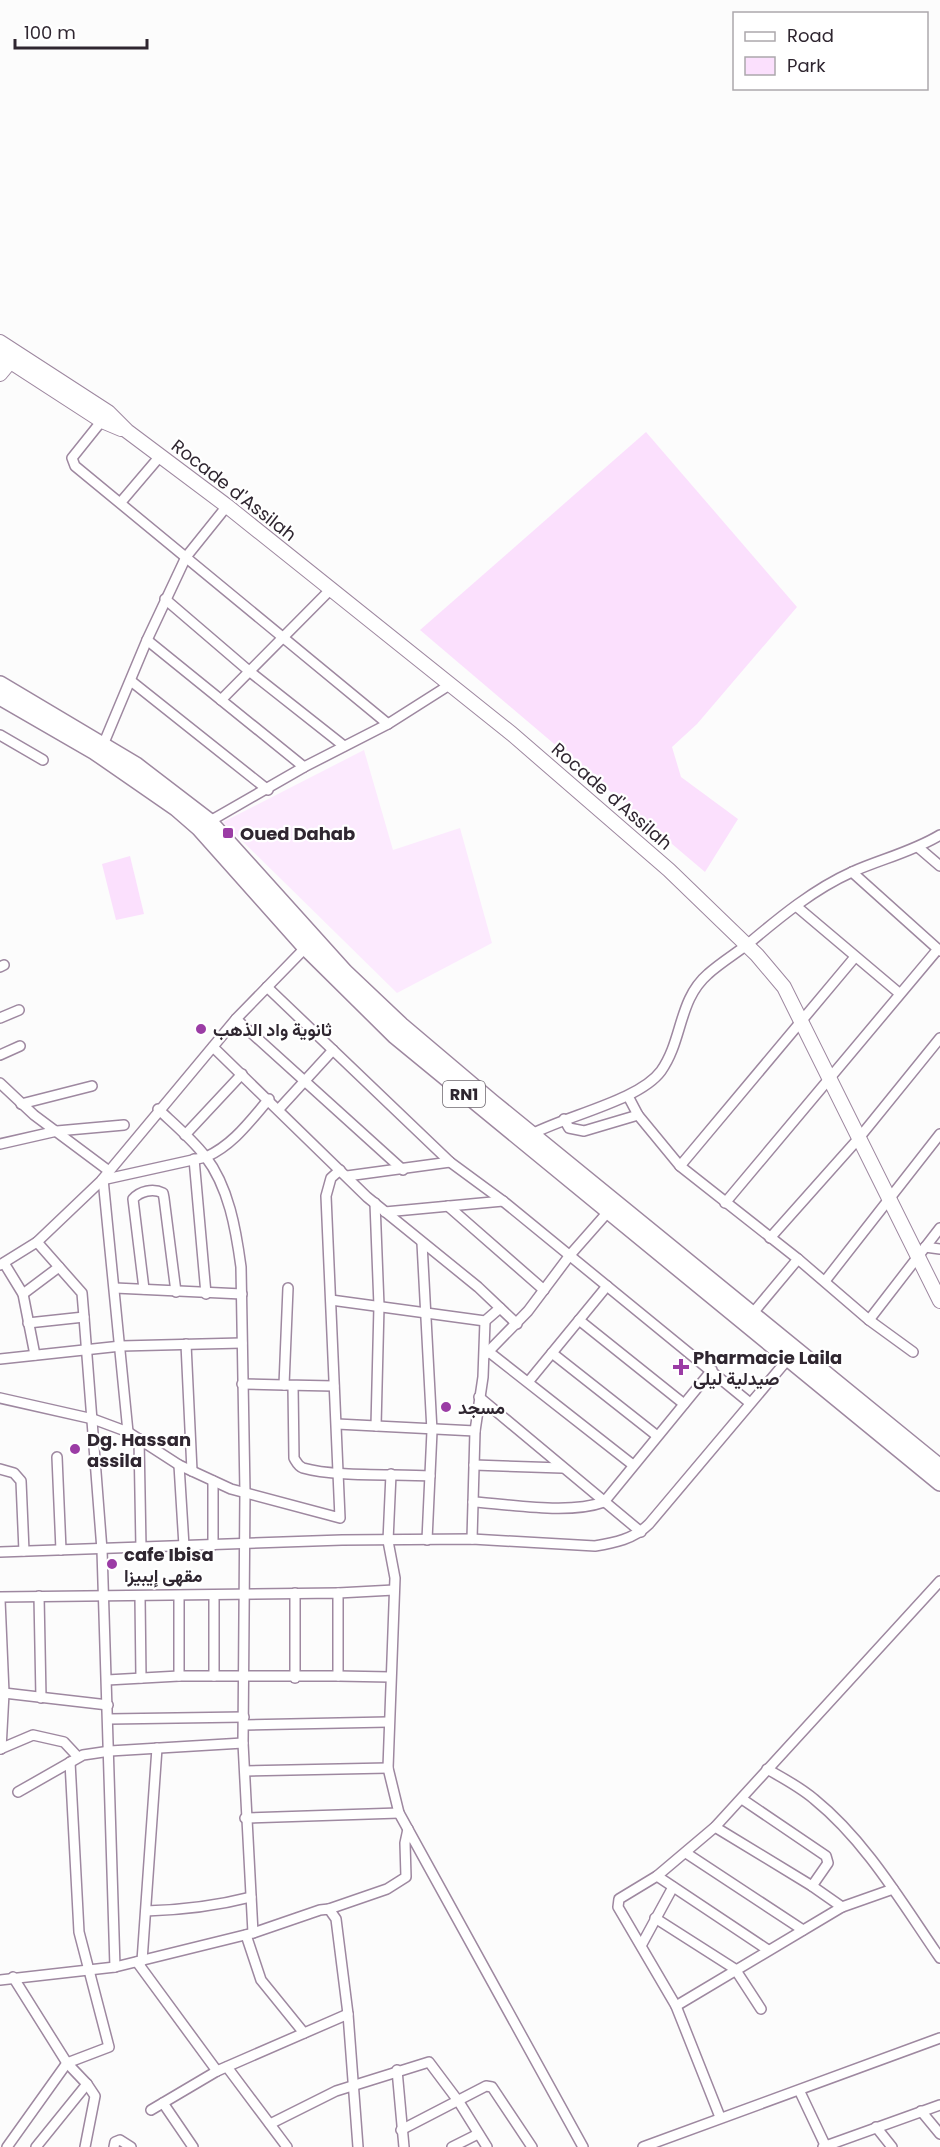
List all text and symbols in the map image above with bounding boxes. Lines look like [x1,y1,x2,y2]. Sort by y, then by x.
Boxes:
scale bar [15,12,147,50]
legend [733,12,928,90]
text: 100 m [24,20,76,45]
text: Road [787,23,834,48]
text: Park [787,53,826,78]
street label: Rocade d'Assilah [166,433,302,547]
street label: Rocade d'Assilah [546,737,678,855]
place label: Oued Dahab [240,821,355,846]
marker: Oued Dahab [221,826,235,840]
place label: ثانوية واد الذهب [213,1017,332,1042]
marker: ثانوية واد الذهب [194,1022,208,1036]
road number: RN1 [443,1081,485,1107]
place label: Pharmacie Laila صيدلية ليلى [693,1345,842,1391]
marker: Pharmacie Laila صيدلية ليلى [674,1360,688,1374]
place label: مسجد [458,1395,505,1420]
marker: مسجد [439,1400,453,1414]
place label: Dg. Hassan assila [87,1427,191,1473]
marker: Dg. Hassan assila [68,1442,82,1456]
place label: cafe Ibisa مقهى إيبيزا [124,1542,214,1588]
marker: cafe Ibisa مقهى إيبيزا [105,1557,119,1571]

